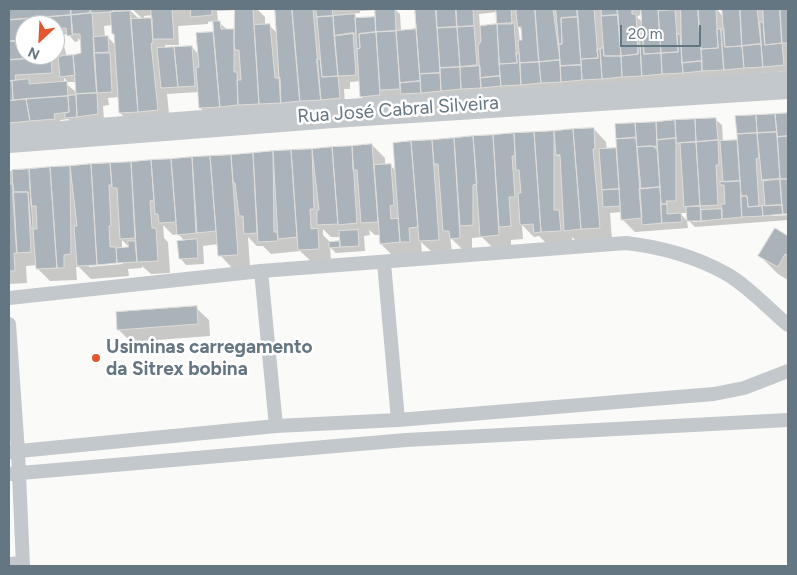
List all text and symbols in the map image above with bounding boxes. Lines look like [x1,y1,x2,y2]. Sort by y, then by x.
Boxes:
north arrow [15,15,65,65]
scale bar [622,15,703,47]
text: 20 m [628,25,662,43]
text: N [25,43,42,63]
street label: Rua José Cabral Silveira [296,92,500,128]
place label: Usiminas carregamento da Sitrex bobina [106,336,312,380]
marker: Usiminas carregamento da Sitrex bobina [90,352,102,364]

